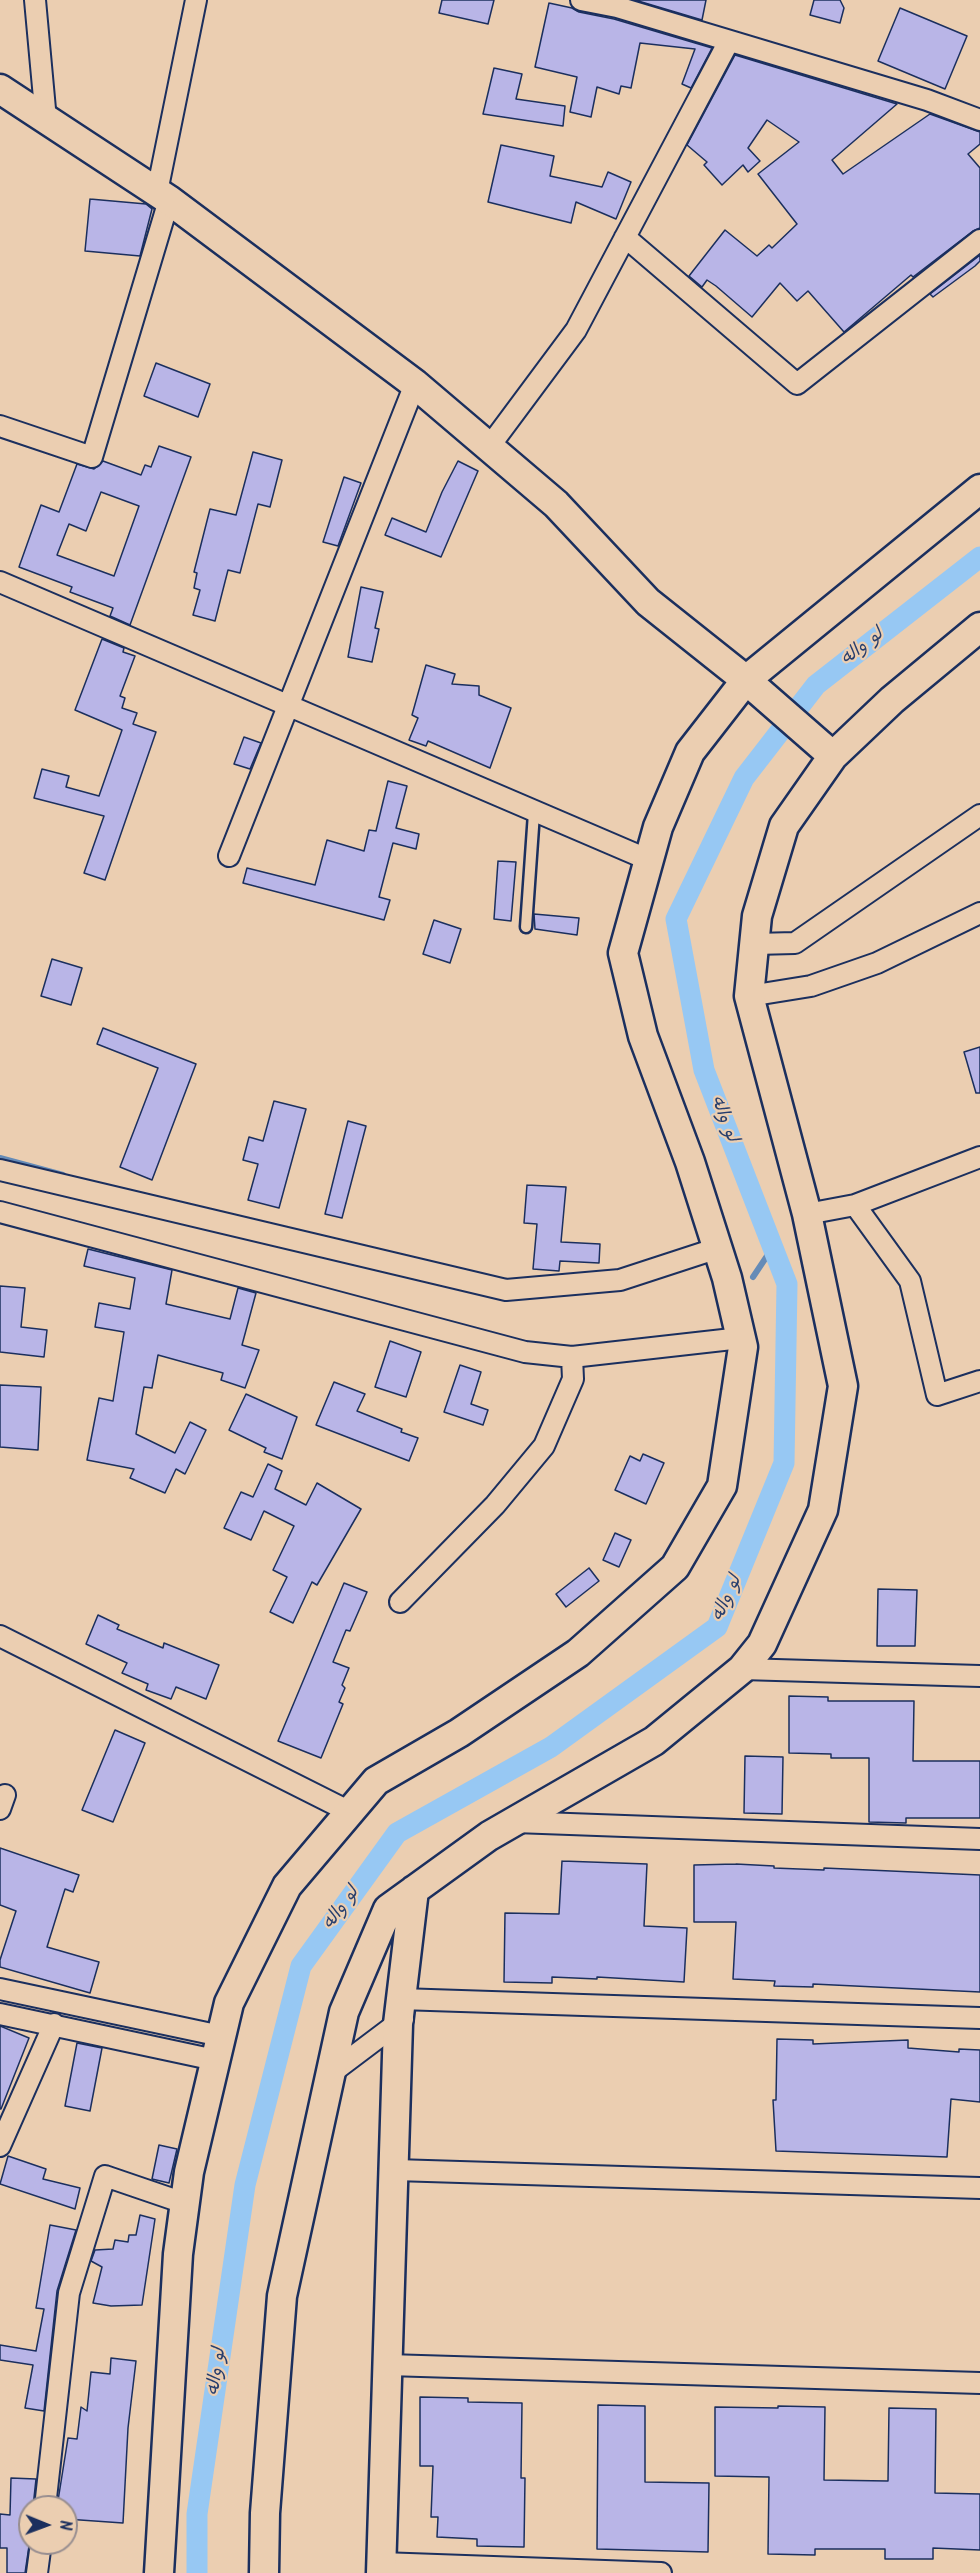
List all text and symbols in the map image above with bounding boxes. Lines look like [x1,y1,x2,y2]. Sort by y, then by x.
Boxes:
water label: لو واله [838,625,888,671]
water label: لو واله [704,1093,742,1145]
water label: لو واله [708,1573,748,1625]
water label: لو واله [319,1883,365,1935]
water label: لو واله [204,2347,232,2397]
north arrow [18,2495,78,2555]
text: N [52,2520,77,2531]

